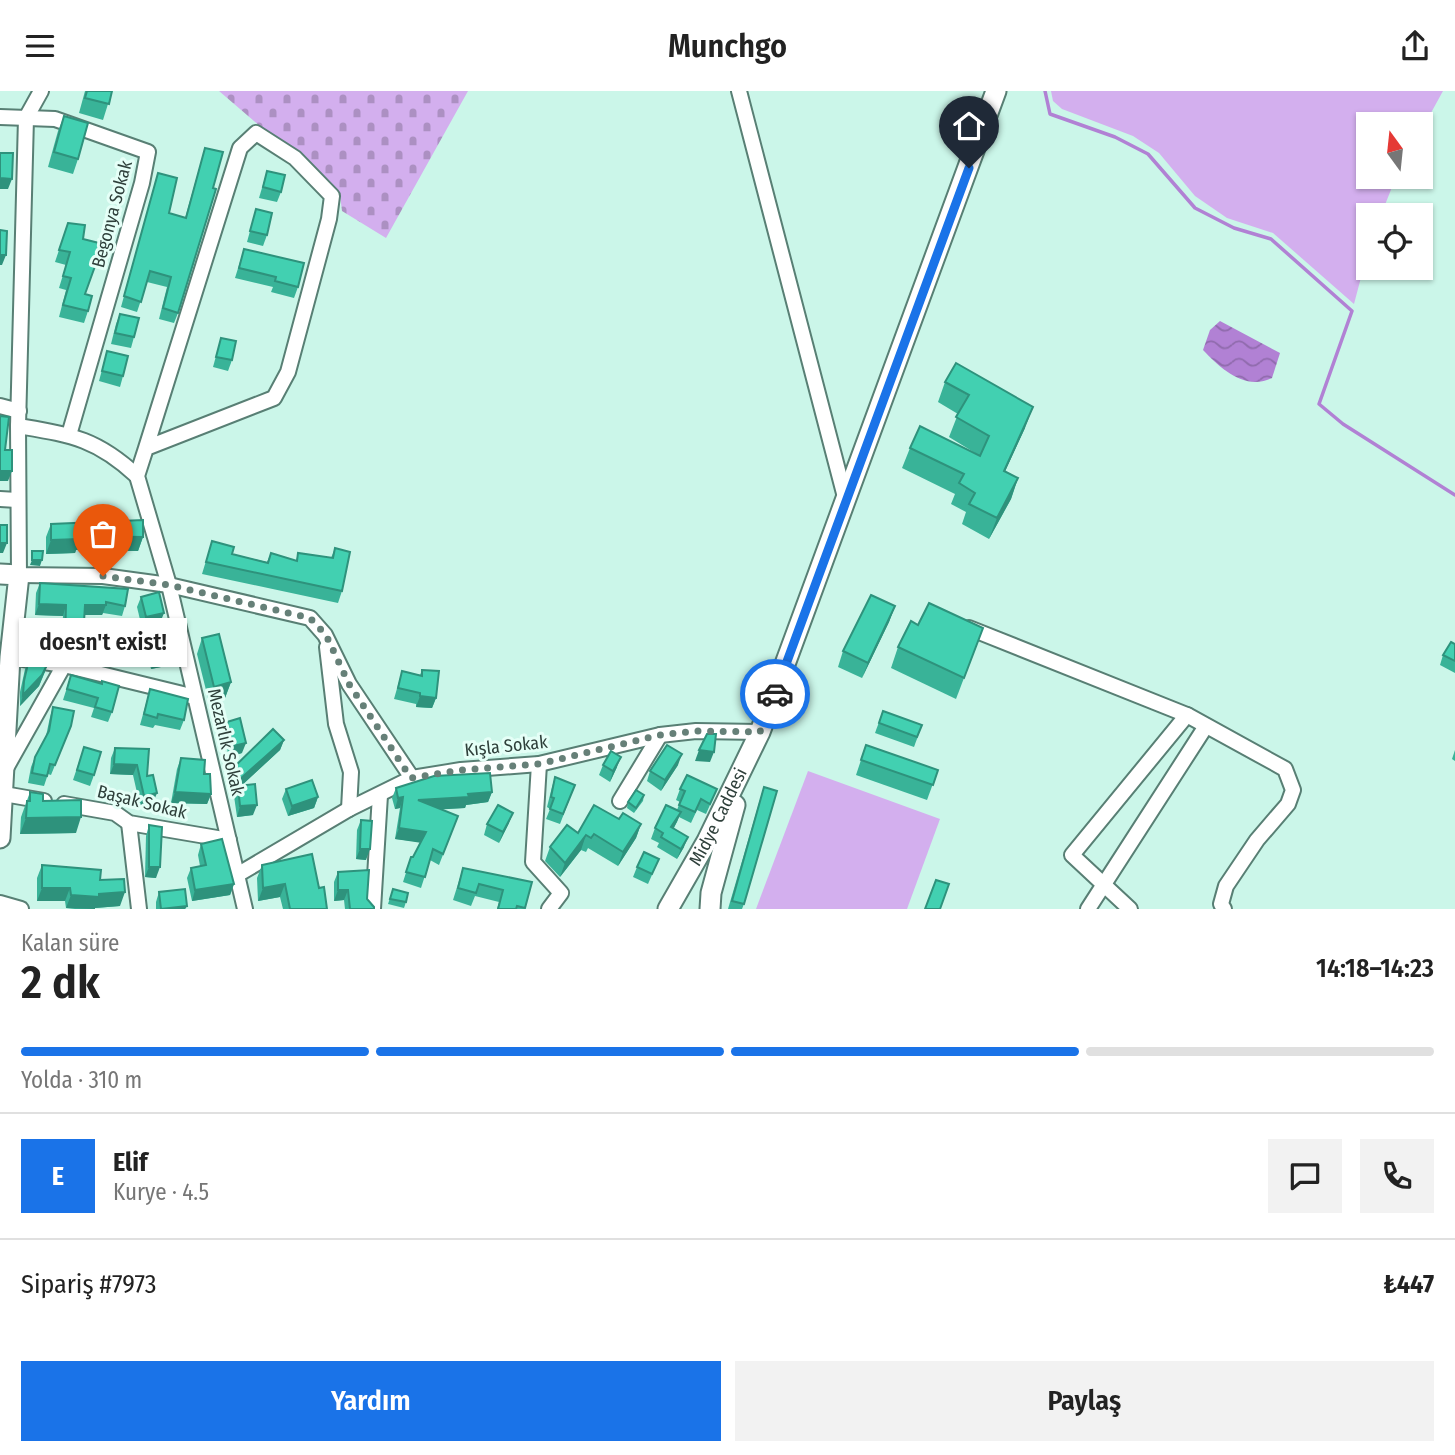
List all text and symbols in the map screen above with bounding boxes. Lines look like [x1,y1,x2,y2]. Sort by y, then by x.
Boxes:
icon: menu [21,27,59,65]
text: Munchgo [668,27,787,65]
icon: share [1396,27,1434,65]
pin [939,96,999,168]
icon: home [950,107,988,145]
north arrow [1356,112,1433,189]
map controls [1356,112,1433,280]
street label: Begonya Sokak [87,157,137,270]
button: locate [1356,203,1433,280]
pin [73,504,133,576]
icon: bag [84,515,122,553]
callout: doesn't exist! [19,618,187,667]
text: doesn't exist! [39,628,167,656]
courier [740,659,810,729]
icon: car [756,675,794,713]
street label: Mezarlık Sokak [203,686,249,798]
street label: Kışla Sokak [463,731,549,761]
street label: Midye Caddesi [684,764,752,870]
street label: Başak Sokak [95,780,190,824]
text: Kalan süre [21,929,119,957]
text: 14:18–14:23 [1316,953,1434,984]
text: 2 dk [21,955,100,1010]
text: Yolda · 310 m [21,1066,142,1094]
button: chat [1268,1139,1342,1213]
button: phone [1360,1139,1434,1213]
text: Elif [113,1147,147,1178]
text: E [52,1161,64,1192]
text: Kurye · 4.5 [113,1178,209,1206]
text: Sipariş #7973 [21,1269,157,1300]
text: ₺447 [1383,1269,1434,1300]
button: Yardım [21,1361,721,1441]
button: Paylaş [735,1361,1434,1441]

